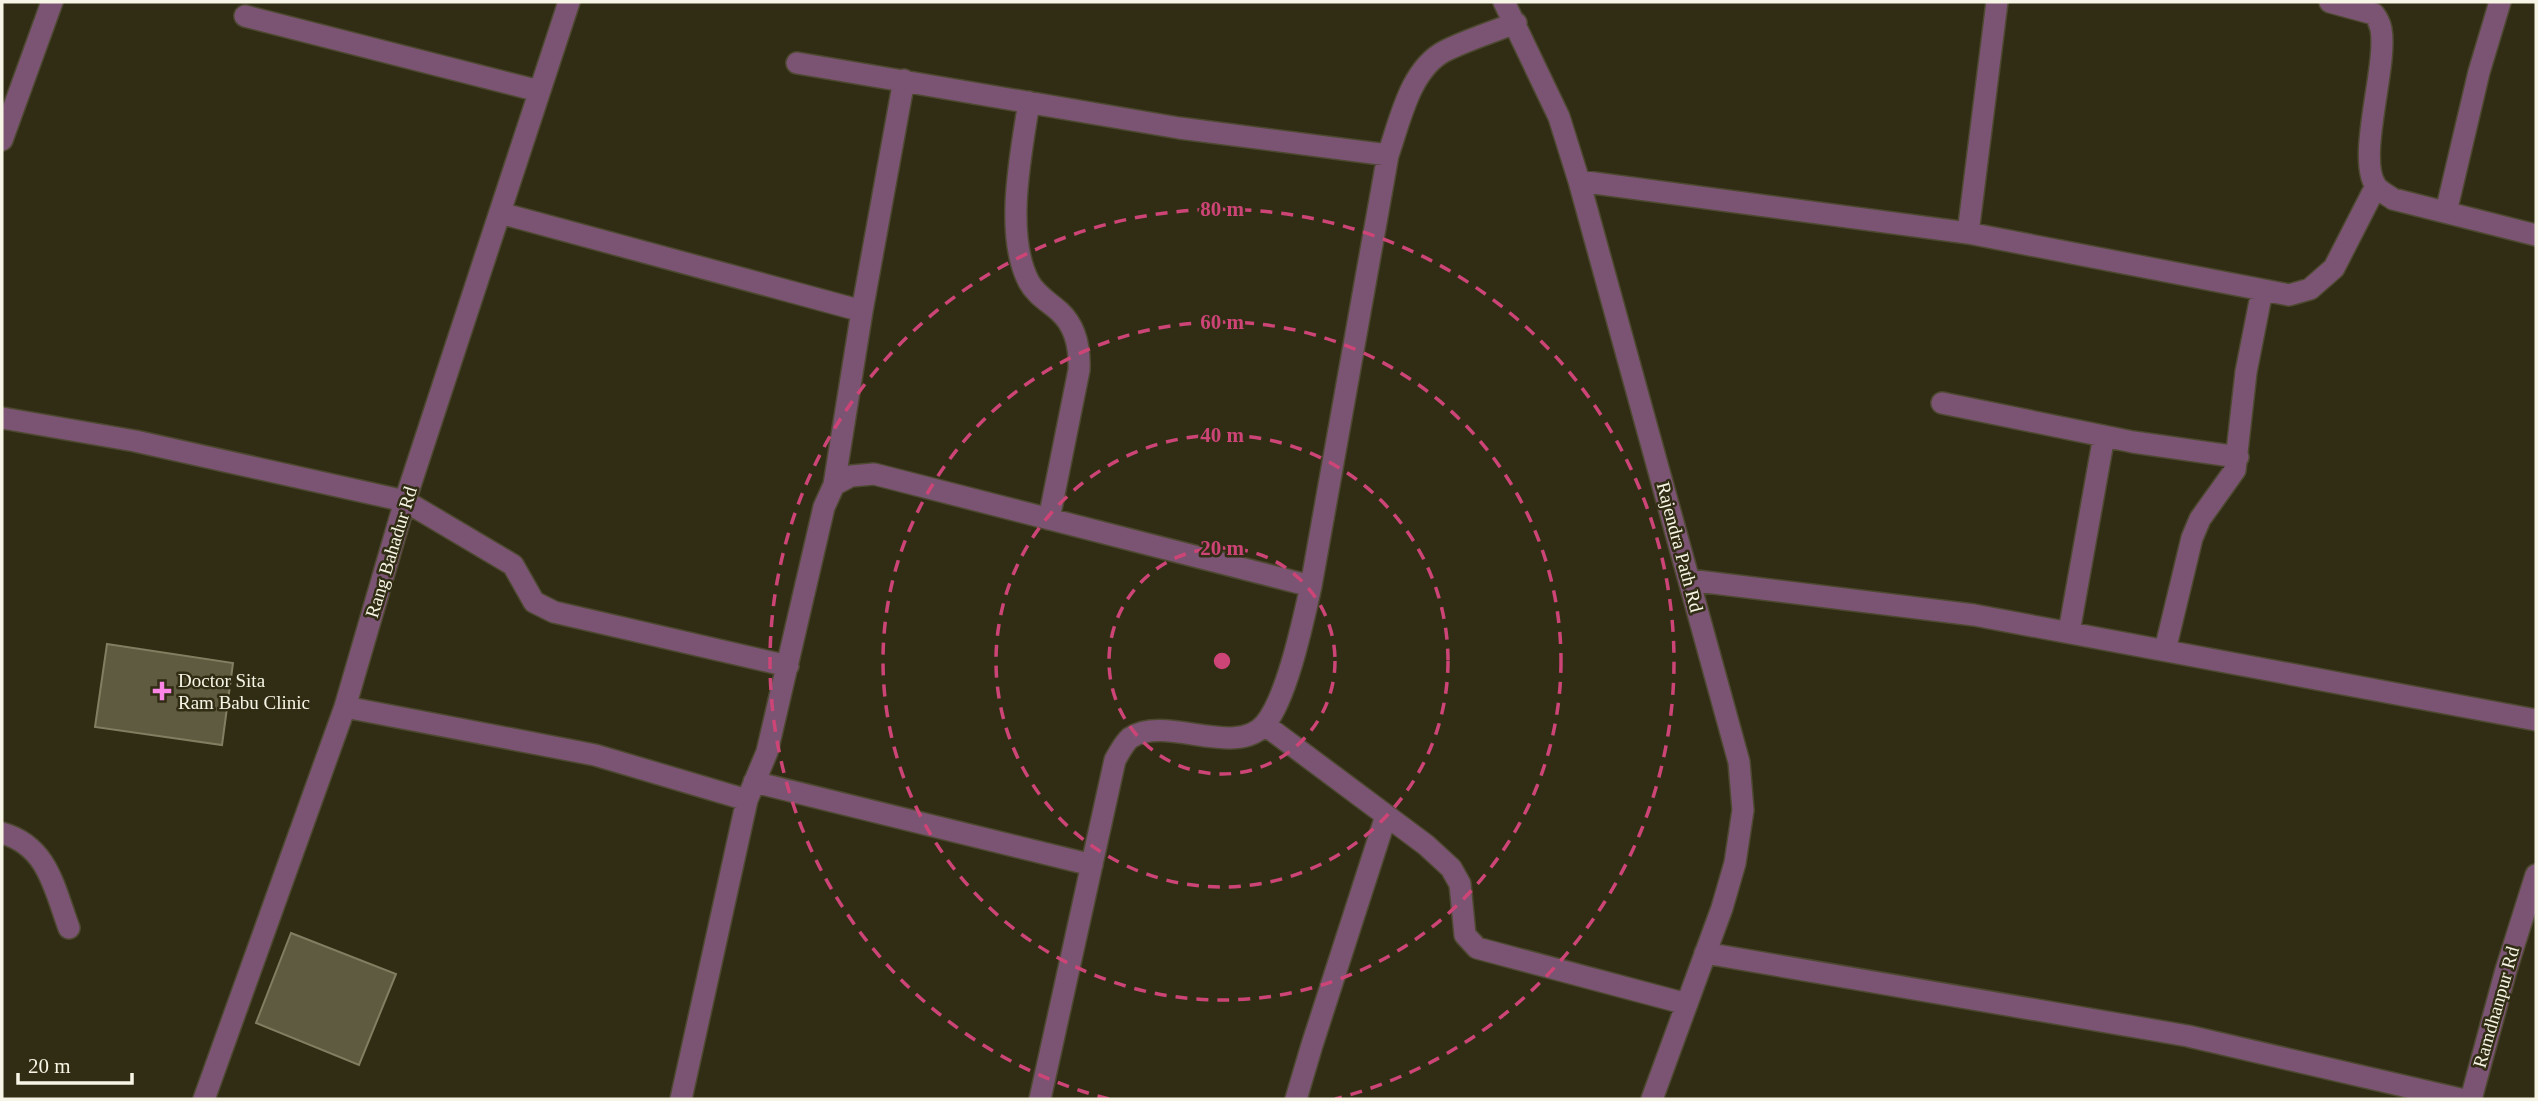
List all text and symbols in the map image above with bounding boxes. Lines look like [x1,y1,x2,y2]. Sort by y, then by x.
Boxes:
text: 80 m [1200,197,1244,221]
text: 60 m [1200,310,1244,334]
text: 40 m [1200,423,1244,447]
street label: Rajendra Path Rd [1653,480,1708,615]
street label: Rang Bahadur Rd [361,483,421,620]
text: 20 m [1200,536,1244,560]
centre of rings [1210,649,1234,673]
place label: Doctor Sita Ram Babu Clinic [178,670,310,713]
marker: Doctor Sita Ram Babu Clinic [152,681,172,701]
street label: Ramdhanpur Rd [2469,944,2523,1070]
scale bar [18,1042,131,1086]
text: 20 m [28,1054,71,1078]

